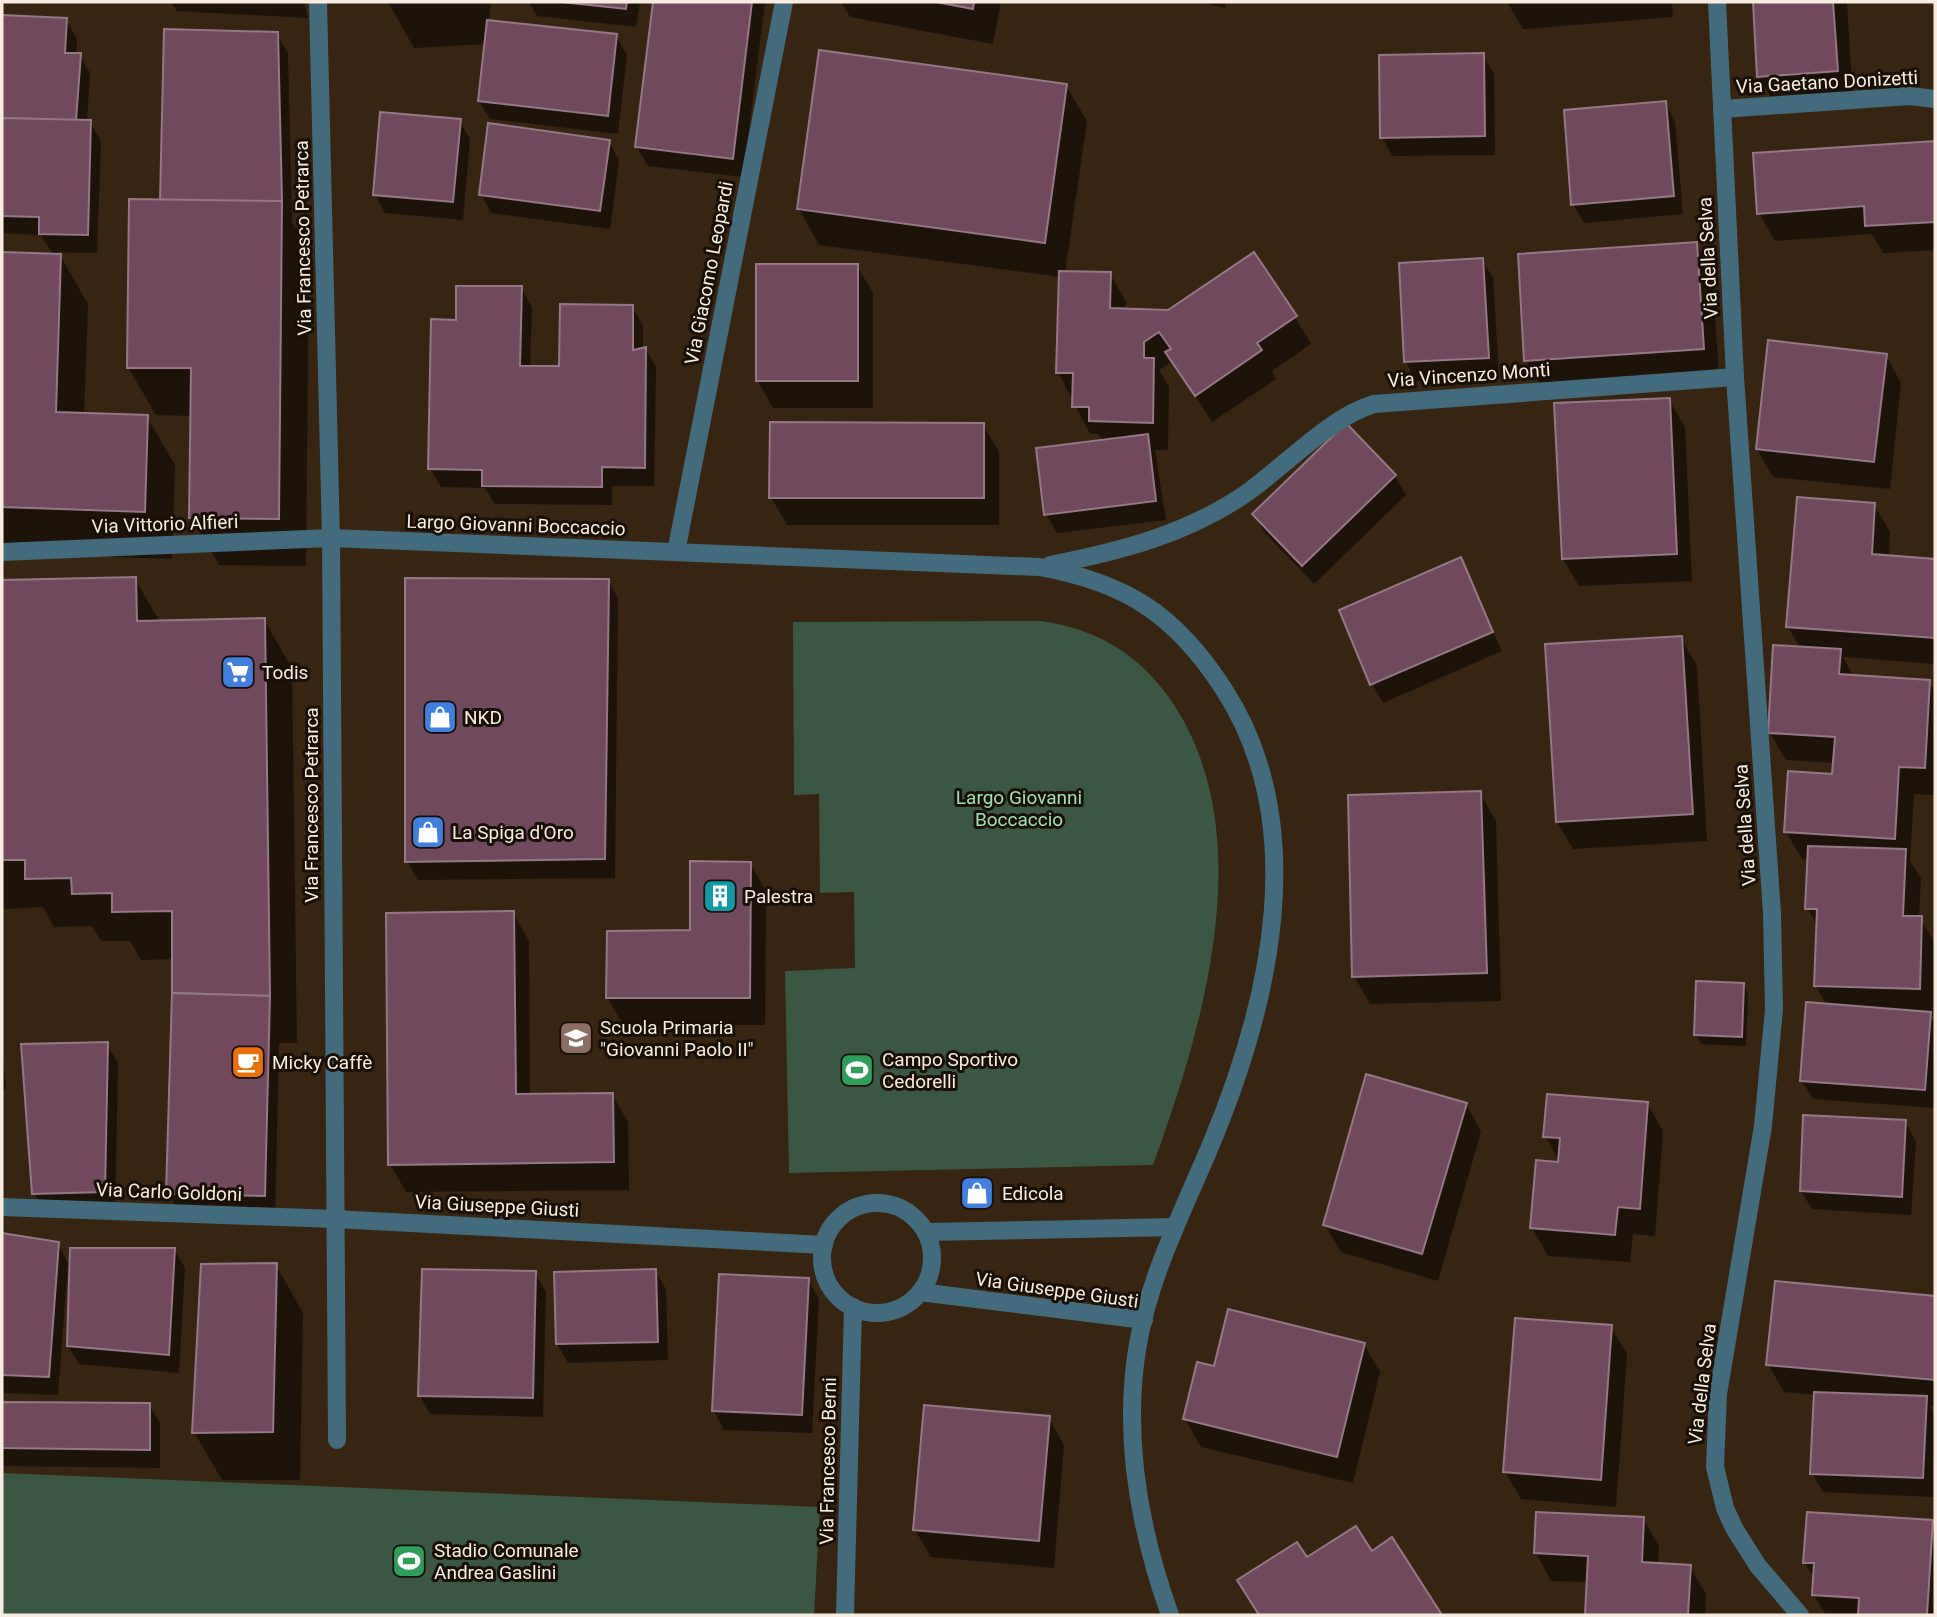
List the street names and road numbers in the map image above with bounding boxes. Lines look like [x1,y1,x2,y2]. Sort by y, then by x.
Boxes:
street label: Via Gaetano Donizetti [1735,66,1919,98]
street label: Via Francesco Petrarca [290,140,316,336]
street label: Via Giacomo Leopardi [680,179,738,367]
street label: Via della Selva [1693,196,1723,320]
street label: Via Vincenzo Monti [1387,358,1551,392]
street label: Via Vittorio Alfieri [91,510,239,538]
street label: Largo Giovanni Boccaccio [406,510,626,540]
street label: Via Francesco Petrarca [300,707,323,903]
street label: Via della Selva [1729,763,1761,887]
street label: Via Carlo Goldoni [96,1178,242,1206]
street label: Via Giuseppe Giusti [414,1190,580,1222]
street label: Via Giuseppe Giusti [974,1267,1140,1313]
street label: Via della Selva [1683,1322,1721,1446]
street label: Via Francesco Berni [815,1377,841,1545]

